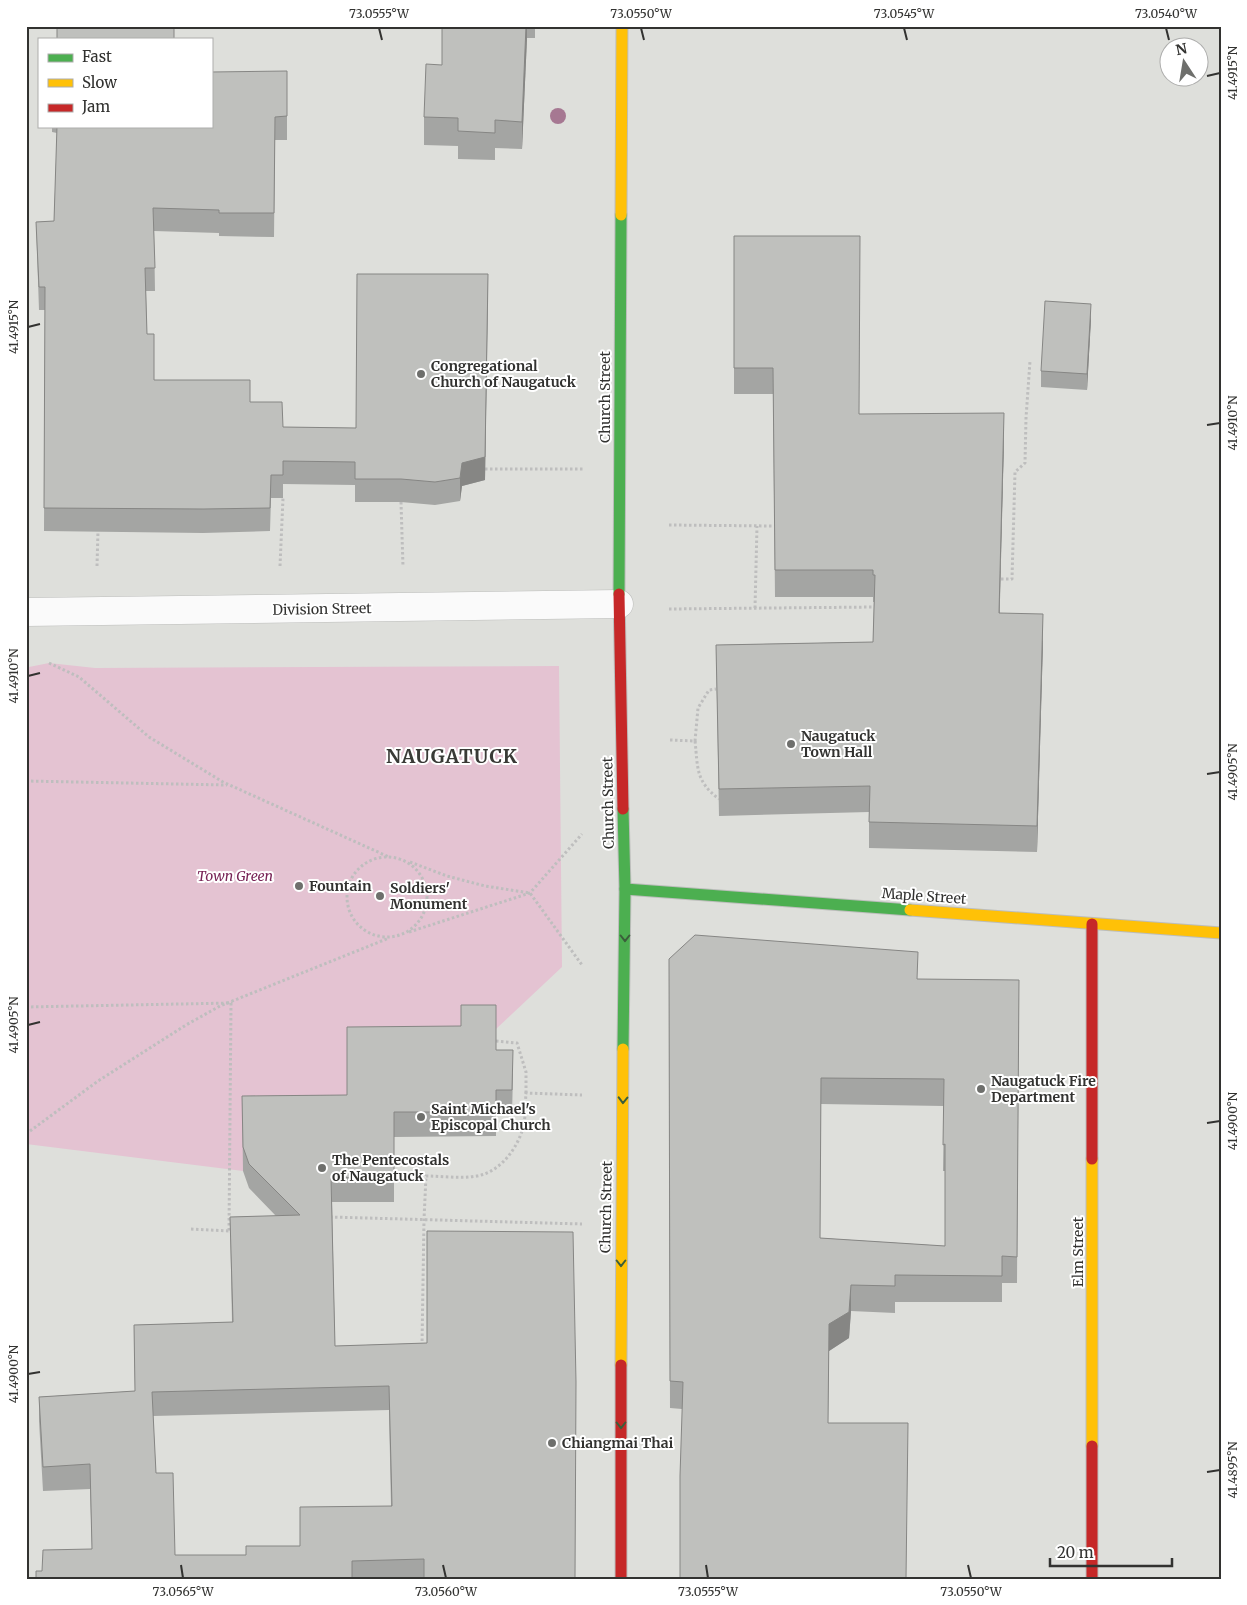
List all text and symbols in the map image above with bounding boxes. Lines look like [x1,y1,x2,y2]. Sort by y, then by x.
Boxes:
text: 73.0555°W [349,6,410,21]
text: 73.0550°W [610,6,673,21]
text: 73.0545°W [874,6,935,21]
text: 73.0540°W [1135,6,1198,21]
legend [38,38,212,128]
north arrow [1160,38,1210,88]
text: N [1174,39,1189,59]
text: 41.4915°N [1225,45,1240,100]
text: Fast [82,47,112,66]
text: Slow [82,73,117,92]
text: Jam [81,97,110,116]
text: 41.4915°N [6,299,21,354]
street label: Church Street [596,350,614,443]
place label: Congregational Church of Naugatuck [431,357,577,391]
marker: Congregational Church of Naugatuck [415,368,427,380]
text: 41.4910°N [1225,395,1240,450]
street label: Division Street [272,599,372,619]
text: 41.4910°N [6,648,21,703]
place label: Naugatuck Town Hall [801,727,876,761]
marker: Naugatuck Town Hall [785,738,797,750]
text: 41.4905°N [1225,743,1240,800]
district label: NAUGATUCK [386,744,518,768]
street label: Church Street [598,756,618,849]
park label: Town Green [197,867,273,885]
place label: Fountain [309,877,372,895]
place label: Soldiers' Monument [390,879,468,913]
marker: Fountain [293,880,305,892]
street label: Maple Street [881,884,967,908]
marker: Soldiers' Monument [374,890,386,902]
one-way arrow [620,934,630,942]
text: 41.4905°N [6,996,21,1053]
place label: Naugatuck Fire Department [991,1072,1096,1106]
marker: Naugatuck Fire Department [975,1083,987,1095]
text: 41.4900°N [1225,1091,1240,1150]
one-way arrow [617,1096,628,1104]
place label: Saint Michael's Episcopal Church [431,1100,551,1134]
marker: Saint Michael's Episcopal Church [415,1111,427,1123]
place label: The Pentecostals of Naugatuck [332,1151,449,1185]
street label: Church Street [596,1160,616,1253]
marker: The Pentecostals of Naugatuck [316,1162,328,1174]
street label: Elm Street [1069,1216,1087,1287]
one-way arrow [616,1259,626,1267]
text: 41.4900°N [6,1344,21,1403]
one-way arrow [616,1422,626,1429]
place label: Chiangmai Thai [562,1434,674,1452]
marker: Chiangmai Thai [546,1437,558,1449]
text: 41.4895°N [1225,1441,1240,1498]
scale bar [1050,1535,1172,1567]
text: 20 m [1057,1543,1094,1562]
text: 73.0565°W [153,1584,214,1599]
text: 73.0560°W [415,1584,478,1599]
text: 73.0555°W [678,1584,739,1599]
text: 73.0550°W [940,1584,1003,1599]

